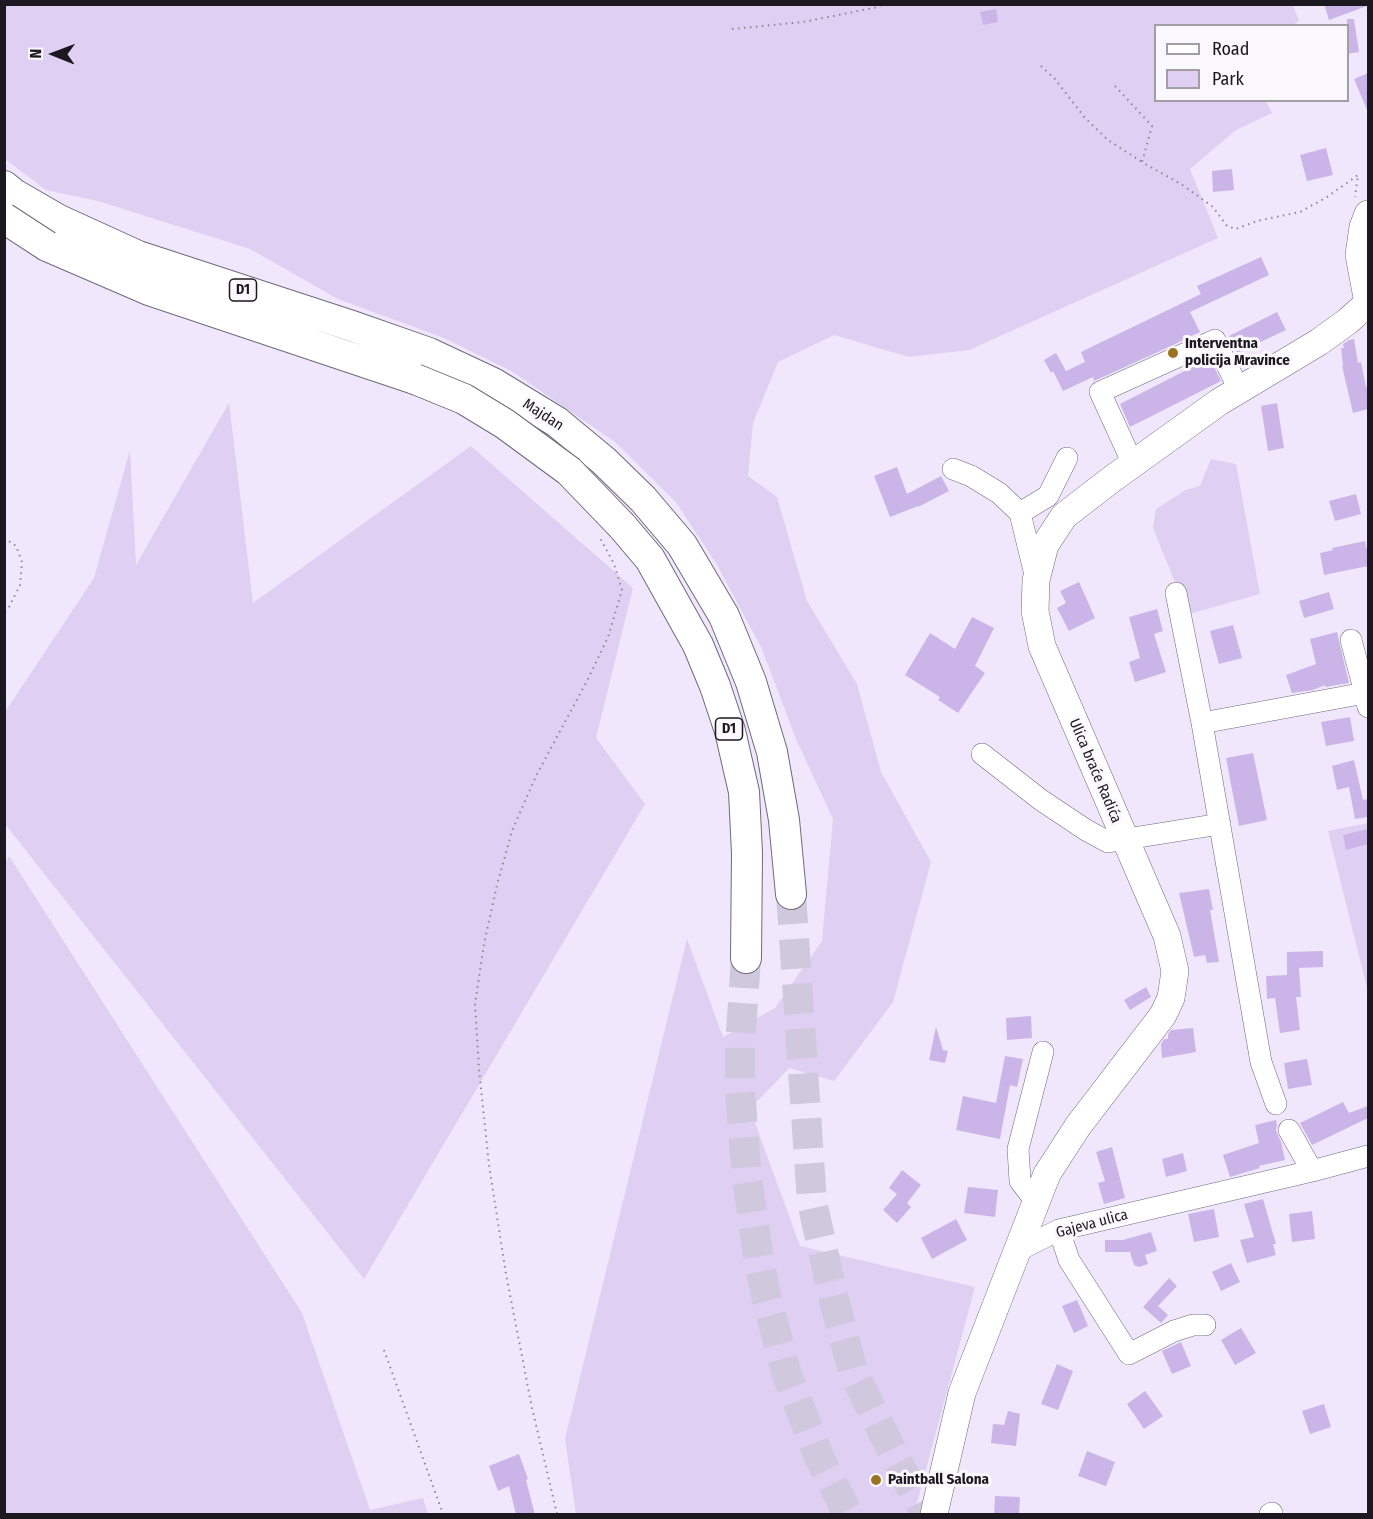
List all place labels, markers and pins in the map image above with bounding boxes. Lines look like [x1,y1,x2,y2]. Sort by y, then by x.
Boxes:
place label: Interventna policija Mravince [1185,335,1290,370]
marker: Interventna policija Mravince [1166,346,1180,360]
place label: Paintball Salona [888,1471,989,1489]
marker: Paintball Salona [869,1473,883,1487]

